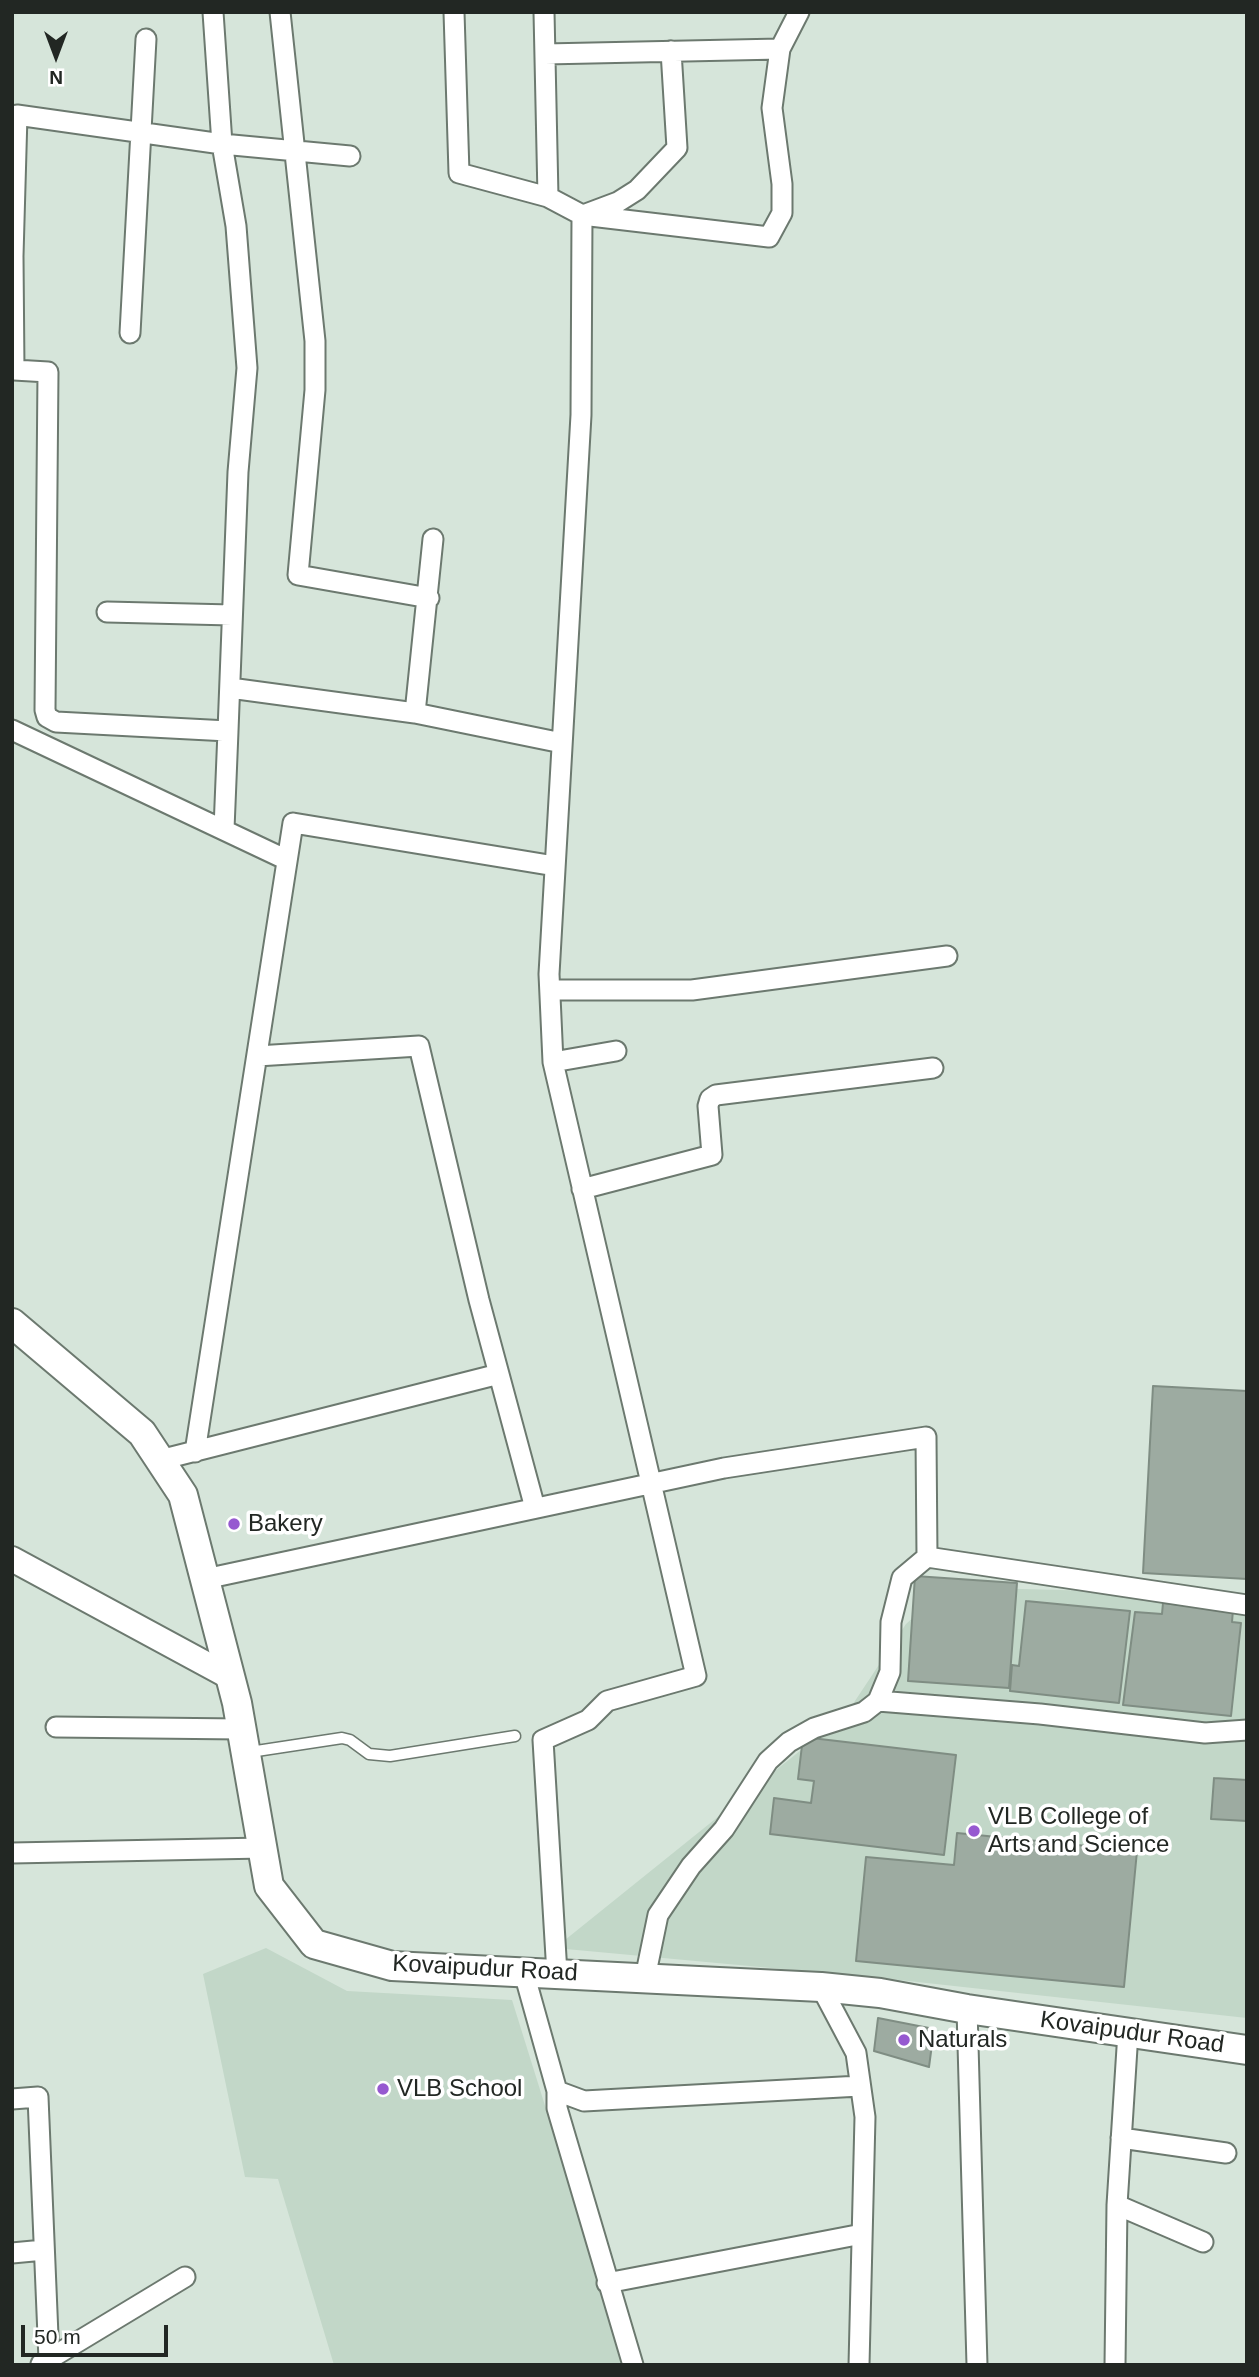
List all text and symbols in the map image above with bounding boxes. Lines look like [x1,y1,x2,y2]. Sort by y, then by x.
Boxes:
north arrow [21,21,91,91]
text: N [49,67,63,88]
place label: Bakery [248,1510,323,1538]
marker: Bakery [226,1516,242,1532]
place label: VLB College of Arts and Science [988,1803,1169,1859]
marker: VLB College of Arts and Science [966,1823,982,1839]
street label: Kovaipudur Road [392,1950,578,1988]
street label: Kovaipudur Road [1038,2006,1226,2060]
place label: Naturals [918,2026,1007,2054]
marker: Naturals [896,2032,912,2048]
place label: VLB School [397,2075,522,2103]
marker: VLB School [375,2081,391,2097]
scale bar [24,2310,172,2354]
text: 50 m [34,2325,81,2348]

